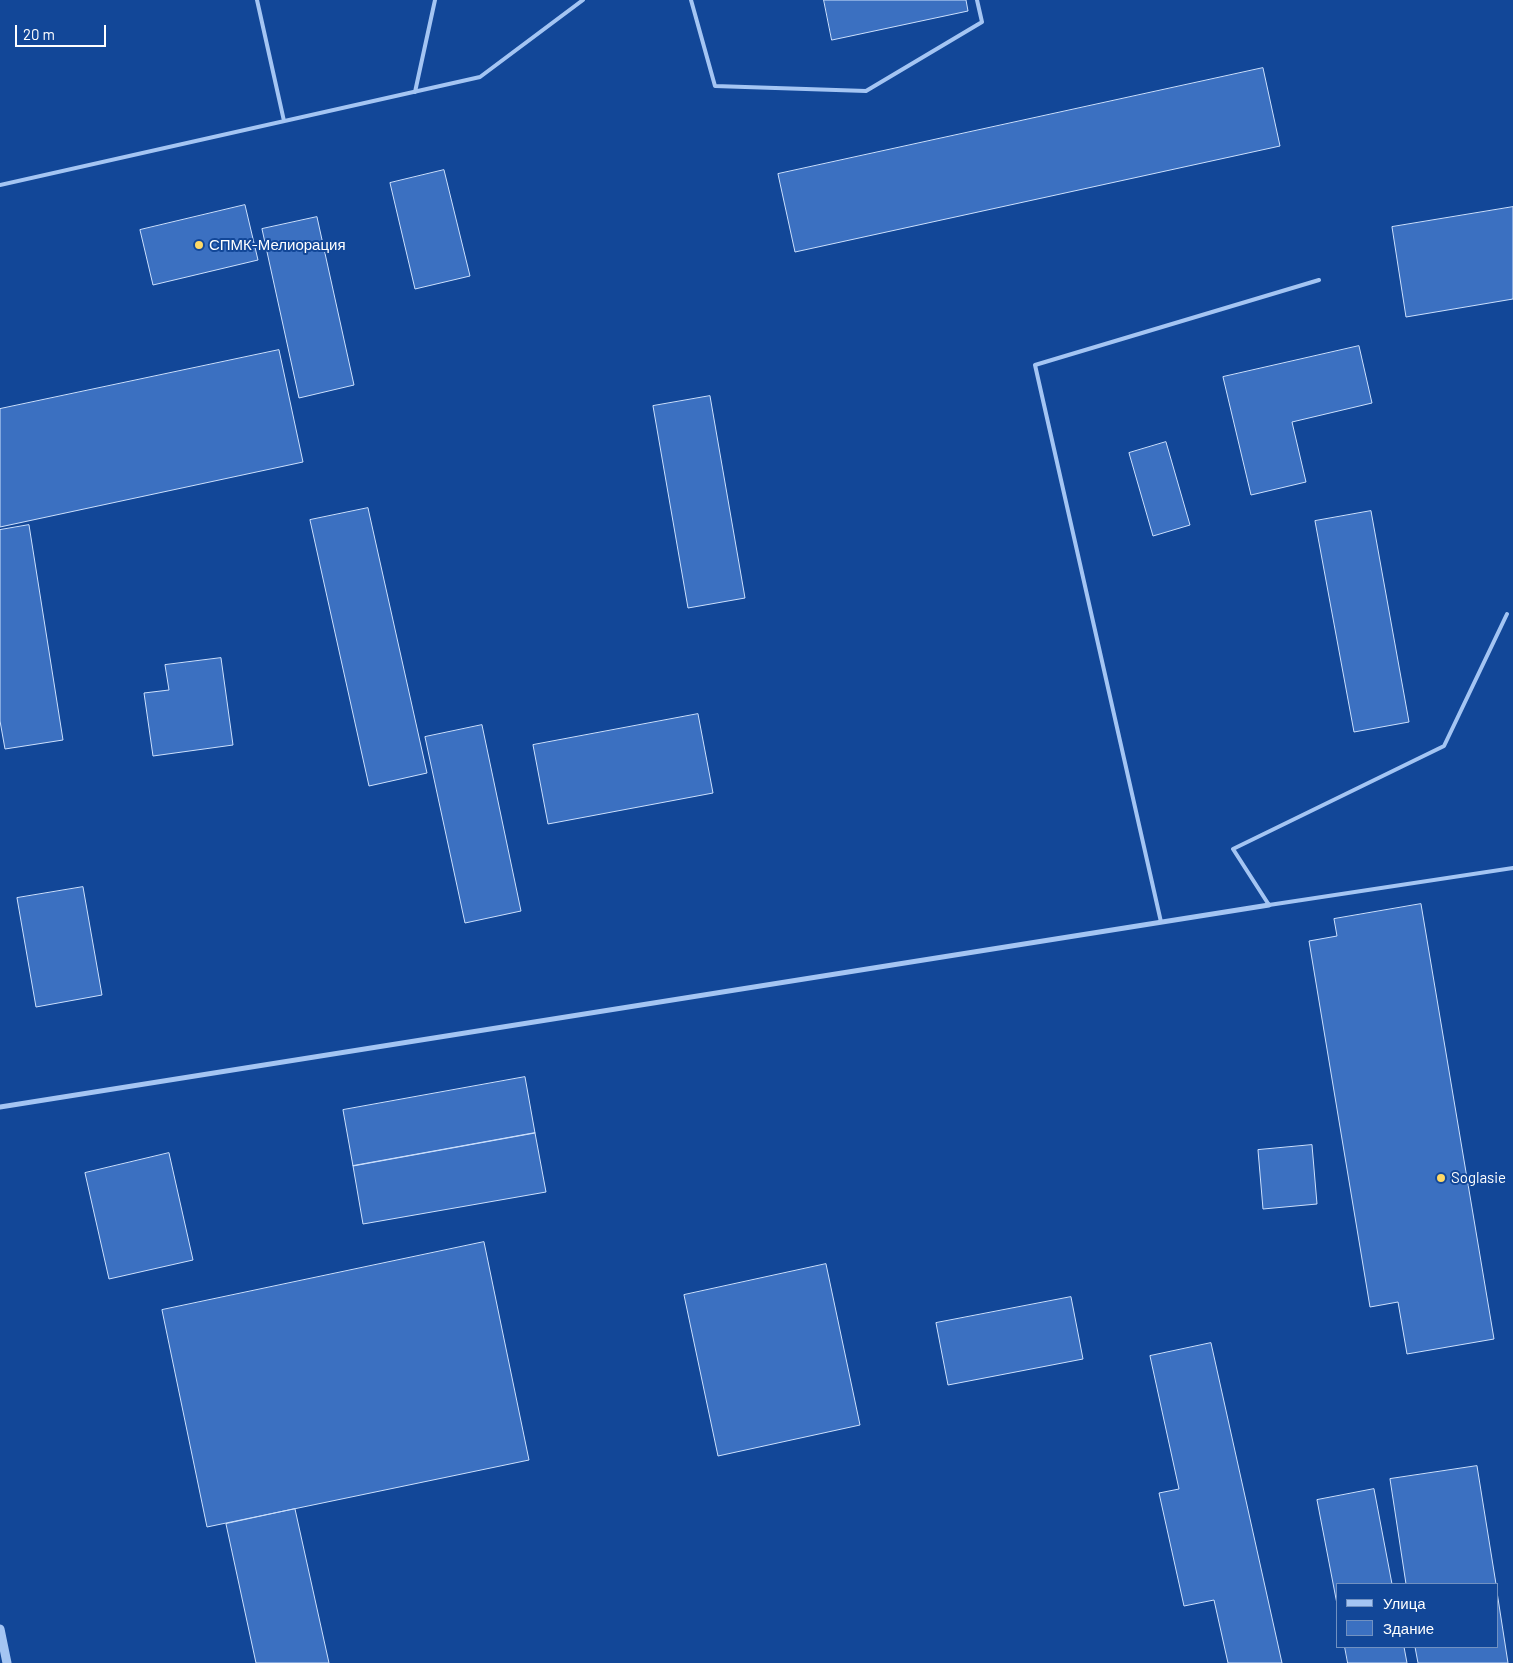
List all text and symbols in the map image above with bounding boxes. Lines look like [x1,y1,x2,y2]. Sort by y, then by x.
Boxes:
scale bar [18,15,109,47]
text: 20 m [23,25,55,43]
place label: СПМК-Мелиорация [209,236,346,254]
marker: СПМК-Мелиорация [193,239,205,251]
place label: Soglasie [1451,1169,1506,1187]
marker: Soglasie [1435,1172,1447,1184]
legend [1336,1583,1498,1648]
text: Улица [1383,1594,1426,1612]
text: Здание [1383,1619,1434,1637]

